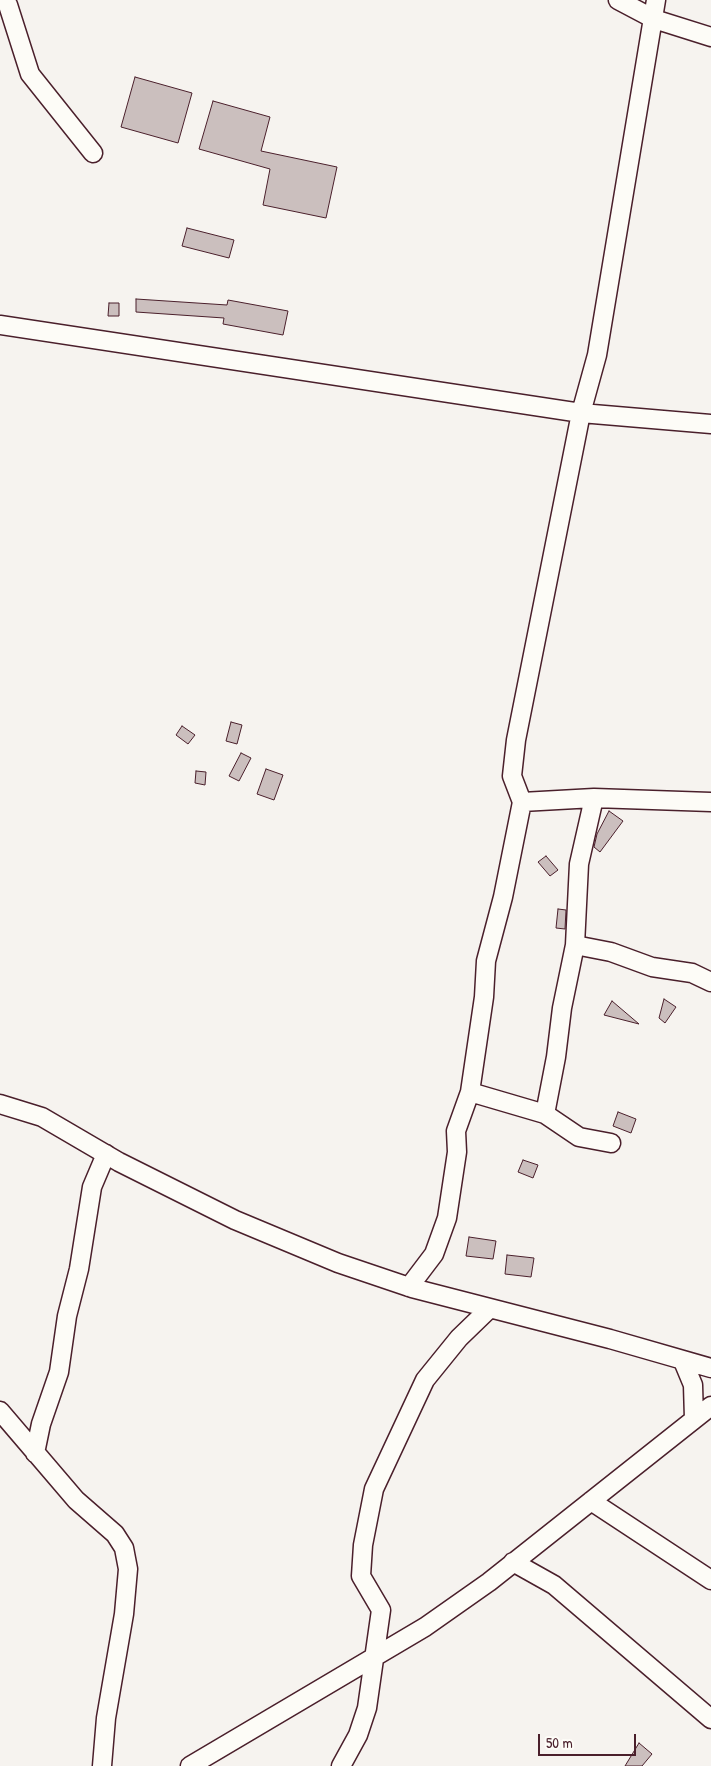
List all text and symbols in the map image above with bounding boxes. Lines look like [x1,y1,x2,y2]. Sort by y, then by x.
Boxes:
scale bar [541,1724,638,1756]
text: 50 m [546,1732,573,1753]

